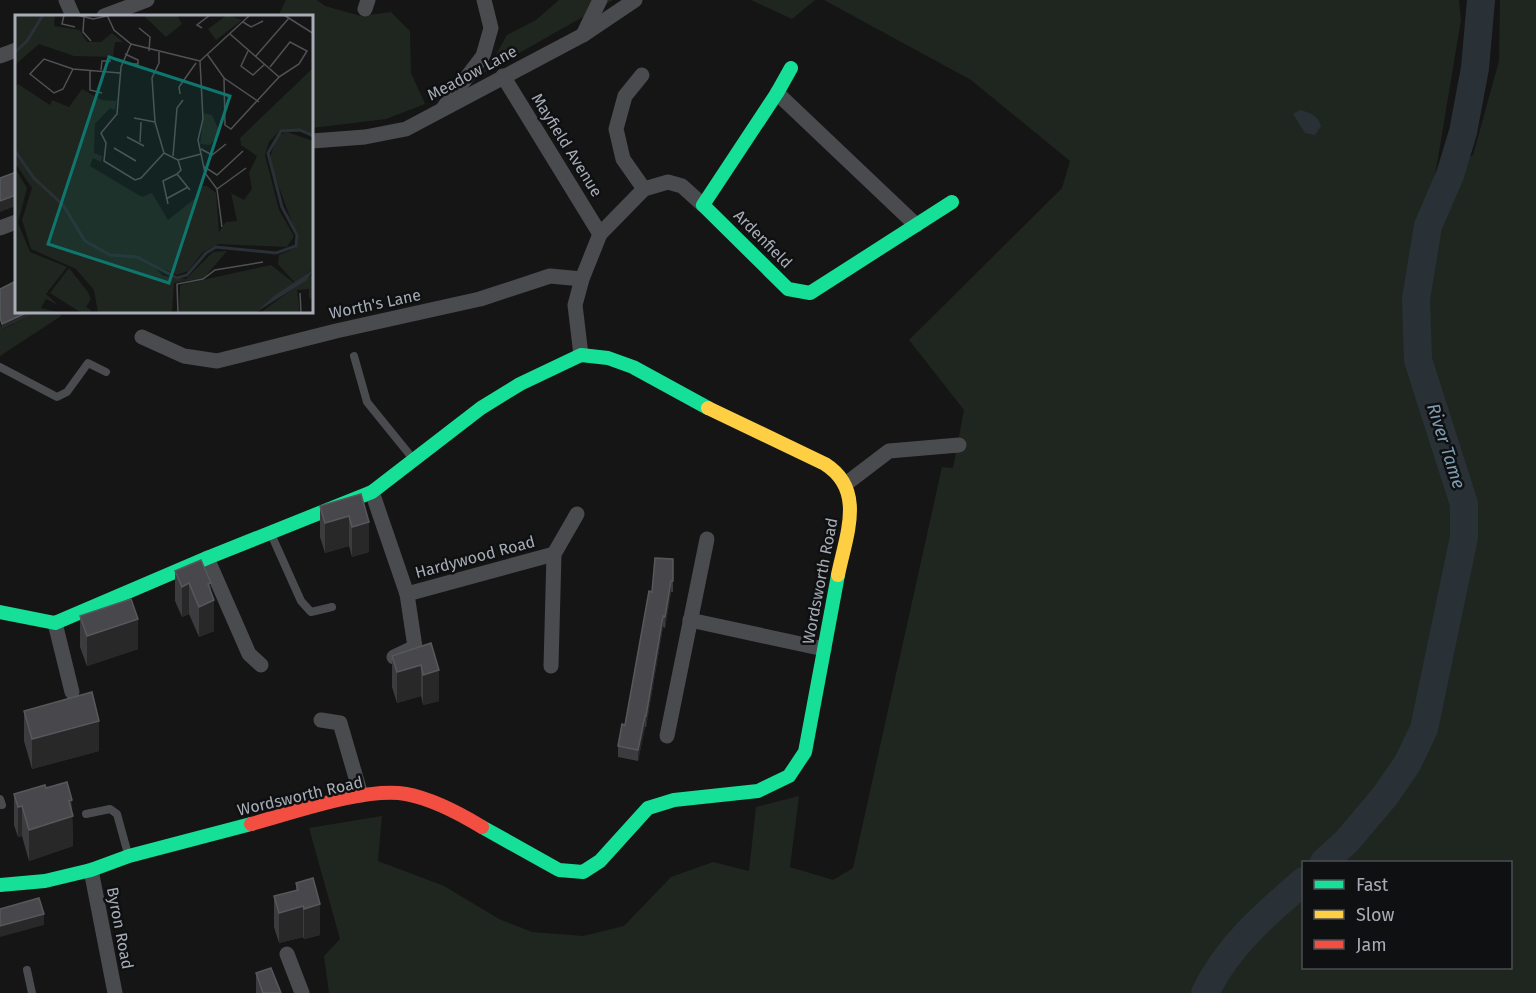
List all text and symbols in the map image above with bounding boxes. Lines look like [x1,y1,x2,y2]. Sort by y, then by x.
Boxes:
inset map [15,15,314,314]
street label: Meadow Lane [424,41,520,105]
street label: Mayfield Avenue [528,90,606,200]
street label: Ardenfield [730,206,796,272]
street label: Worth's Lane [327,285,423,323]
water label: River Tame [1422,401,1470,491]
street label: Wordsworth Road [798,516,842,646]
street label: Hardywood Road [413,532,537,582]
street label: Wordsworth Road [235,772,365,820]
legend [1302,861,1512,969]
text: Fast [1356,874,1389,896]
street label: Byron Road [103,885,137,971]
text: Slow [1356,904,1395,926]
text: Jam [1356,934,1387,956]

